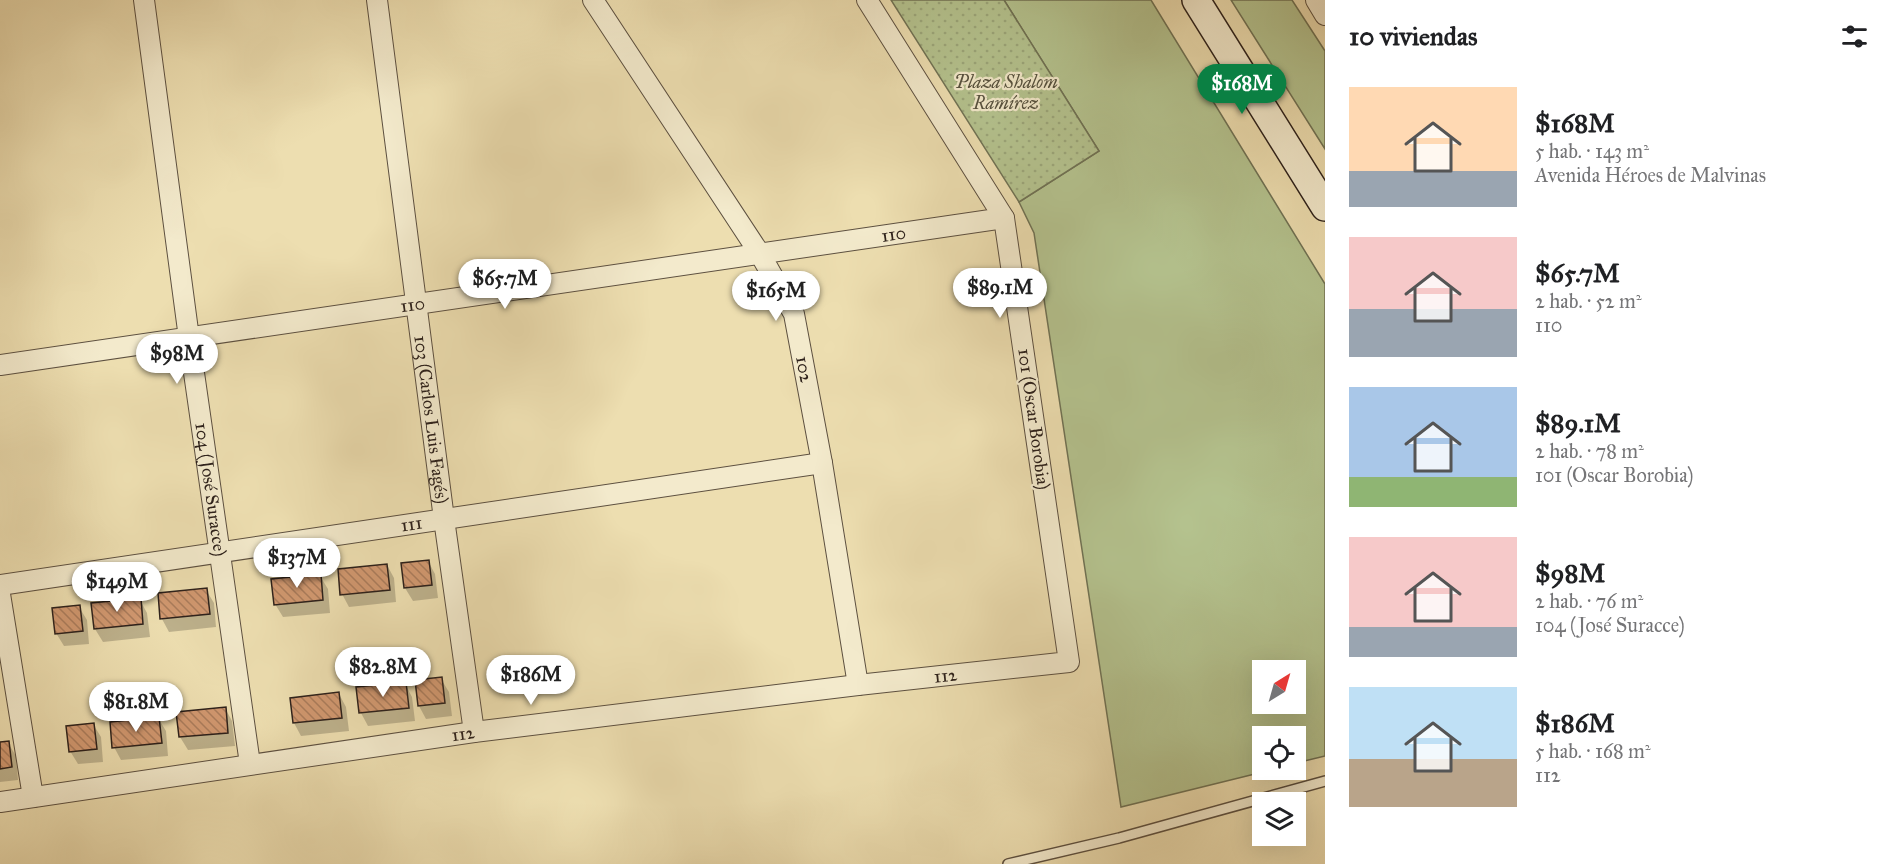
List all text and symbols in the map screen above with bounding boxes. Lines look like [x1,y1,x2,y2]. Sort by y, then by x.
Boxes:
text: 10 viviendas [1349,20,1477,52]
icon: filters [1838,20,1871,53]
pin: $168M [1200,64,1284,115]
park label: Plaza Shalom Ramírez [954,71,1058,114]
text: $168M [1211,71,1273,95]
text: $168M [1535,107,1615,139]
icon: home [1397,111,1469,183]
text: 5 hab. · 143 m² [1535,139,1649,163]
text: Avenida Héroes de Malvinas [1535,163,1766,187]
street label: 110 [880,222,907,247]
text: $65.7M [1535,257,1620,289]
pin: $65.7M [456,259,554,310]
icon: home [1397,261,1469,333]
text: $65.7M [472,266,538,290]
pin: $89.1M [951,268,1049,319]
pin: $165M [734,271,818,322]
text: $89.1M [967,275,1033,299]
text: $165M [746,278,806,302]
text: 2 hab. · 52 m² [1535,289,1642,313]
street label: 110 [399,292,426,317]
text: 110 [1535,313,1562,337]
pin: $98M [141,334,213,385]
street label: 103 (Carlos Luis Fagés) [409,334,453,505]
text: $98M [150,341,204,365]
street label: 101 (Oscar Borobia) [1012,347,1055,491]
street label: 102 [791,354,818,384]
text: $89.1M [1535,407,1621,439]
icon: home [1397,411,1469,483]
street label: 104 (José Suracce) [190,421,231,558]
text: 2 hab. · 78 m² [1535,439,1644,463]
text: 101 (Oscar Borobia) [1535,463,1694,487]
street label: 111 [399,511,424,536]
pin: $137M [255,538,339,589]
text: $137M [267,545,327,569]
text: $98M [1535,557,1605,589]
icon: home [1397,561,1469,633]
pin: $149M [75,562,159,613]
text: $149M [86,569,148,593]
text: 2 hab. · 76 m² [1535,589,1643,613]
text: 104 (José Suracce) [1535,613,1685,637]
pin: $82.8M [334,647,432,698]
text: $82.8M [349,654,417,678]
pin: $186M [489,655,573,706]
north arrow [1252,660,1306,714]
map controls [1252,660,1306,846]
text: $186M [500,662,562,686]
street label: 112 [933,663,958,688]
pin: $81.8M [87,682,185,733]
text: $81.8M [103,689,169,713]
text: $186M [1535,707,1615,739]
icon: home [1397,711,1469,783]
street label: 112 [450,721,476,746]
button: locate [1252,726,1306,780]
text: 5 hab. · 168 m² [1535,739,1651,763]
text: 112 [1535,763,1561,787]
button: layers [1252,792,1306,846]

